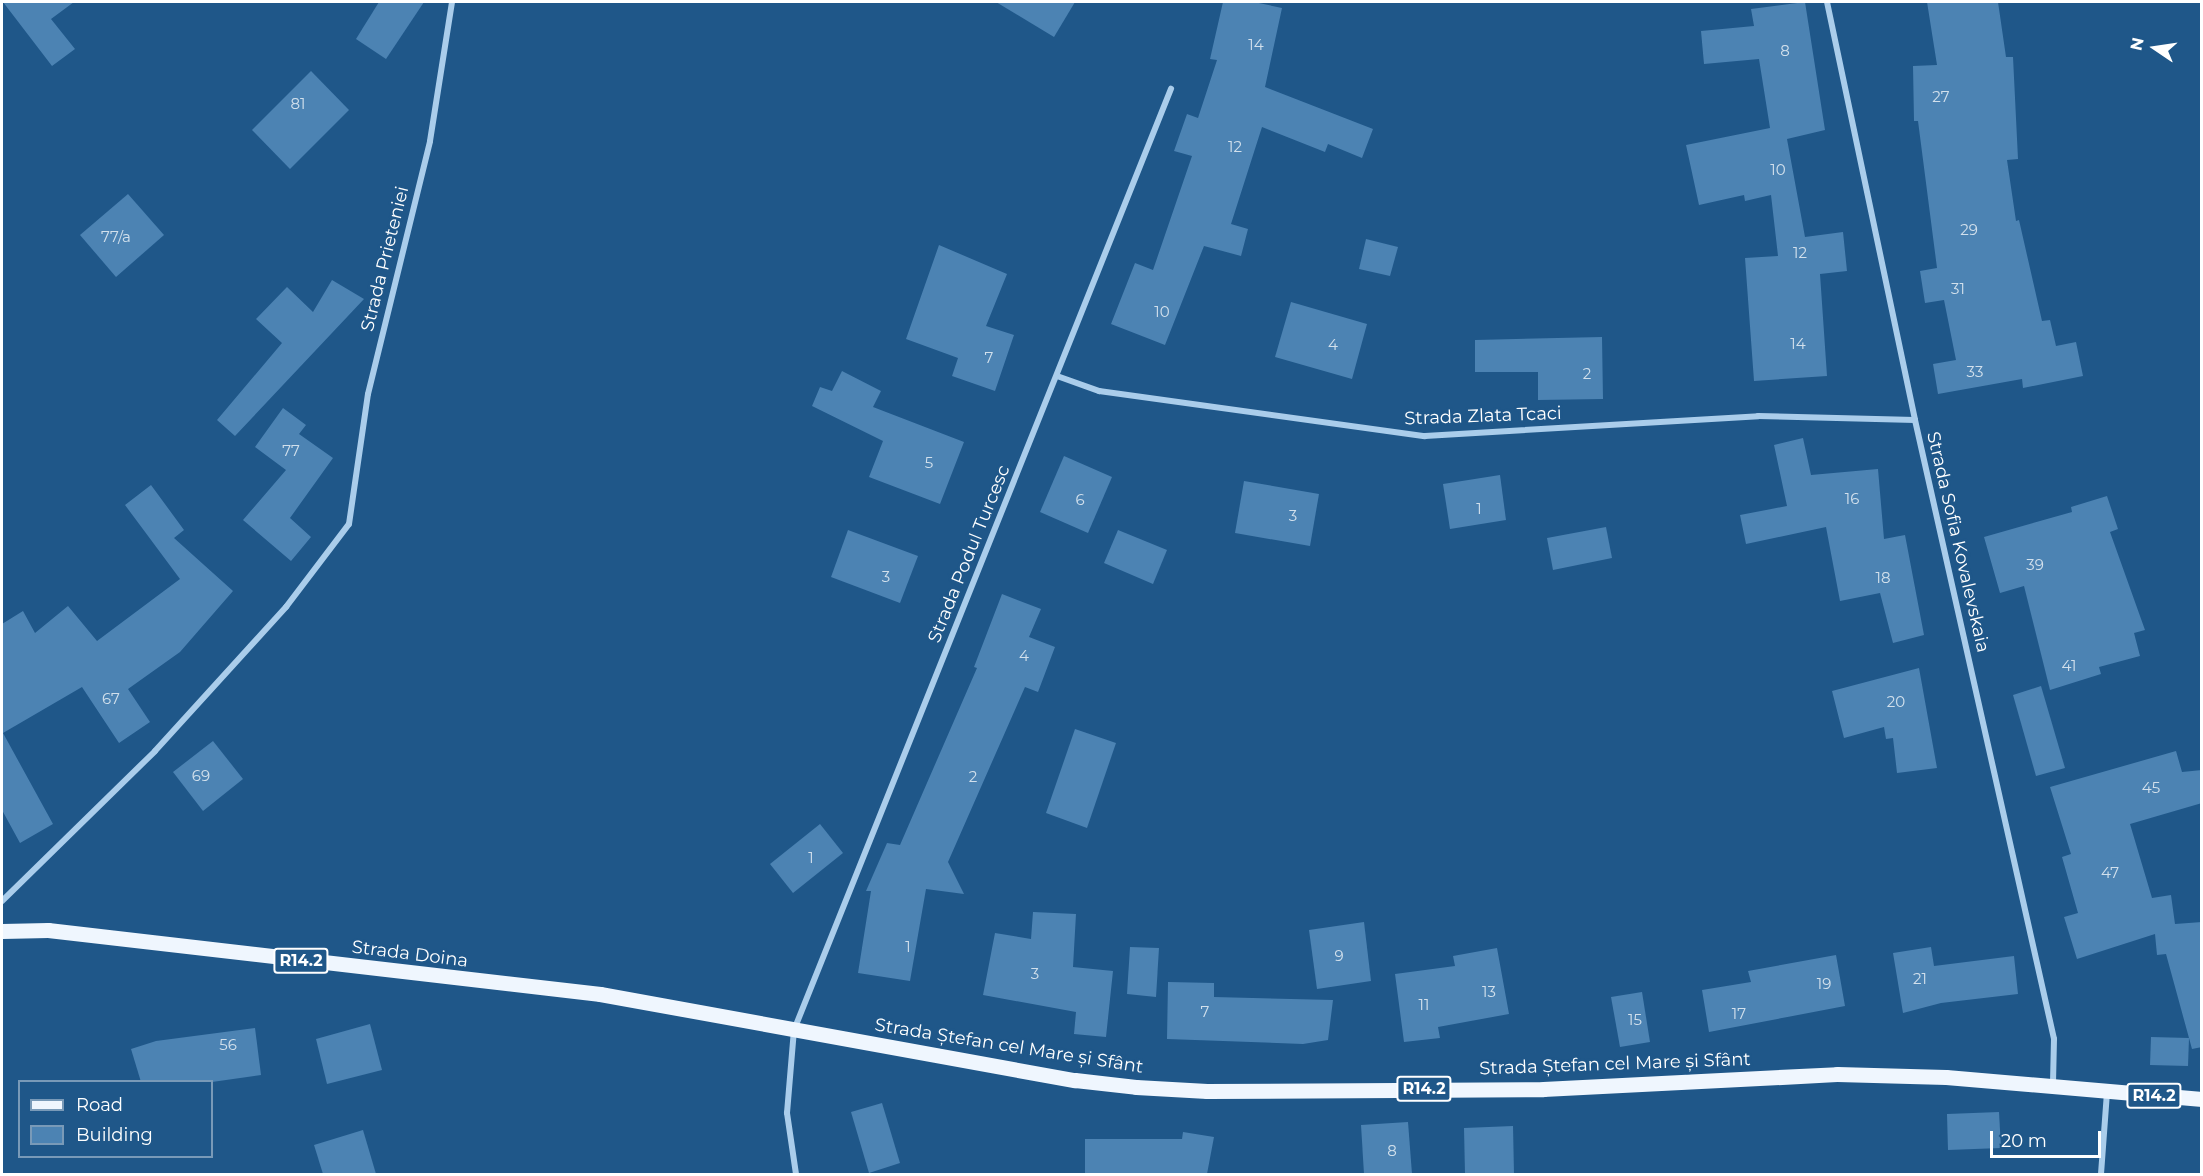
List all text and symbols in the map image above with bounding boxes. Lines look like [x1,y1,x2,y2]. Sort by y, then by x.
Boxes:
north arrow [2125,18,2185,78]
text: N [2126,35,2148,52]
house number: 14 [1248,36,1264,54]
house number: 8 [1780,42,1790,60]
house number: 27 [1932,88,1950,106]
house number: 81 [291,95,305,113]
house number: 12 [1228,138,1242,156]
house number: 10 [1770,161,1786,179]
street label: Strada Prieteniei [357,184,413,334]
house number: 29 [1960,221,1978,239]
house number: 77/a [101,228,131,246]
house number: 12 [1793,244,1807,262]
house number: 31 [1951,280,1965,298]
house number: 10 [1154,303,1170,321]
house number: 14 [1790,335,1806,353]
house number: 4 [1328,336,1338,354]
house number: 7 [985,349,993,367]
house number: 33 [1967,363,1983,381]
house number: 2 [1583,365,1591,383]
street label: Strada Zlata Tcaci [1404,402,1562,430]
street label: Strada Sofia Kovalevskaia [1922,430,1994,654]
house number: 77 [282,442,300,460]
house number: 5 [925,454,933,472]
street label: Strada Podul Turcesc [923,462,1015,646]
house number: 16 [1845,490,1859,508]
house number: 6 [1075,491,1085,509]
house number: 1 [1476,500,1482,518]
house number: 3 [1289,507,1297,525]
house number: 39 [2026,556,2044,574]
house number: 3 [882,568,890,586]
house number: 18 [1876,569,1890,587]
house number: 4 [1019,647,1029,665]
house number: 41 [2062,657,2076,675]
house number: 67 [102,690,120,708]
house number: 20 [1887,693,1905,711]
house number: 69 [192,767,210,785]
house number: 2 [969,768,977,786]
house number: 45 [2142,779,2160,797]
house number: 1 [808,849,814,867]
house number: 47 [2101,864,2119,882]
street label: Strada Doina [351,936,469,972]
house number: 1 [905,938,911,956]
house number: 9 [1334,947,1344,965]
road number: R14.2 [272,948,330,974]
house number: 3 [1031,965,1039,983]
house number: 21 [1913,970,1927,988]
house number: 19 [1817,975,1831,993]
house number: 13 [1482,983,1496,1001]
house number: 11 [1419,996,1429,1014]
house number: 7 [1201,1003,1209,1021]
house number: 17 [1732,1005,1746,1023]
house number: 15 [1628,1011,1642,1029]
street label: Strada Ștefan cel Mare și Sfânt [873,1014,1145,1078]
house number: 56 [219,1036,237,1054]
street label: Strada Ștefan cel Mare și Sfânt [1479,1048,1751,1080]
road number: R14.2 [1396,1076,1452,1102]
legend [18,1080,213,1158]
road number: R14.2 [2126,1083,2182,1109]
text: Road [76,1094,123,1116]
scale bar [1993,1119,2104,1157]
text: Building [76,1124,153,1146]
text: 20 m [2001,1130,2047,1152]
house number: 8 [1387,1142,1397,1160]

